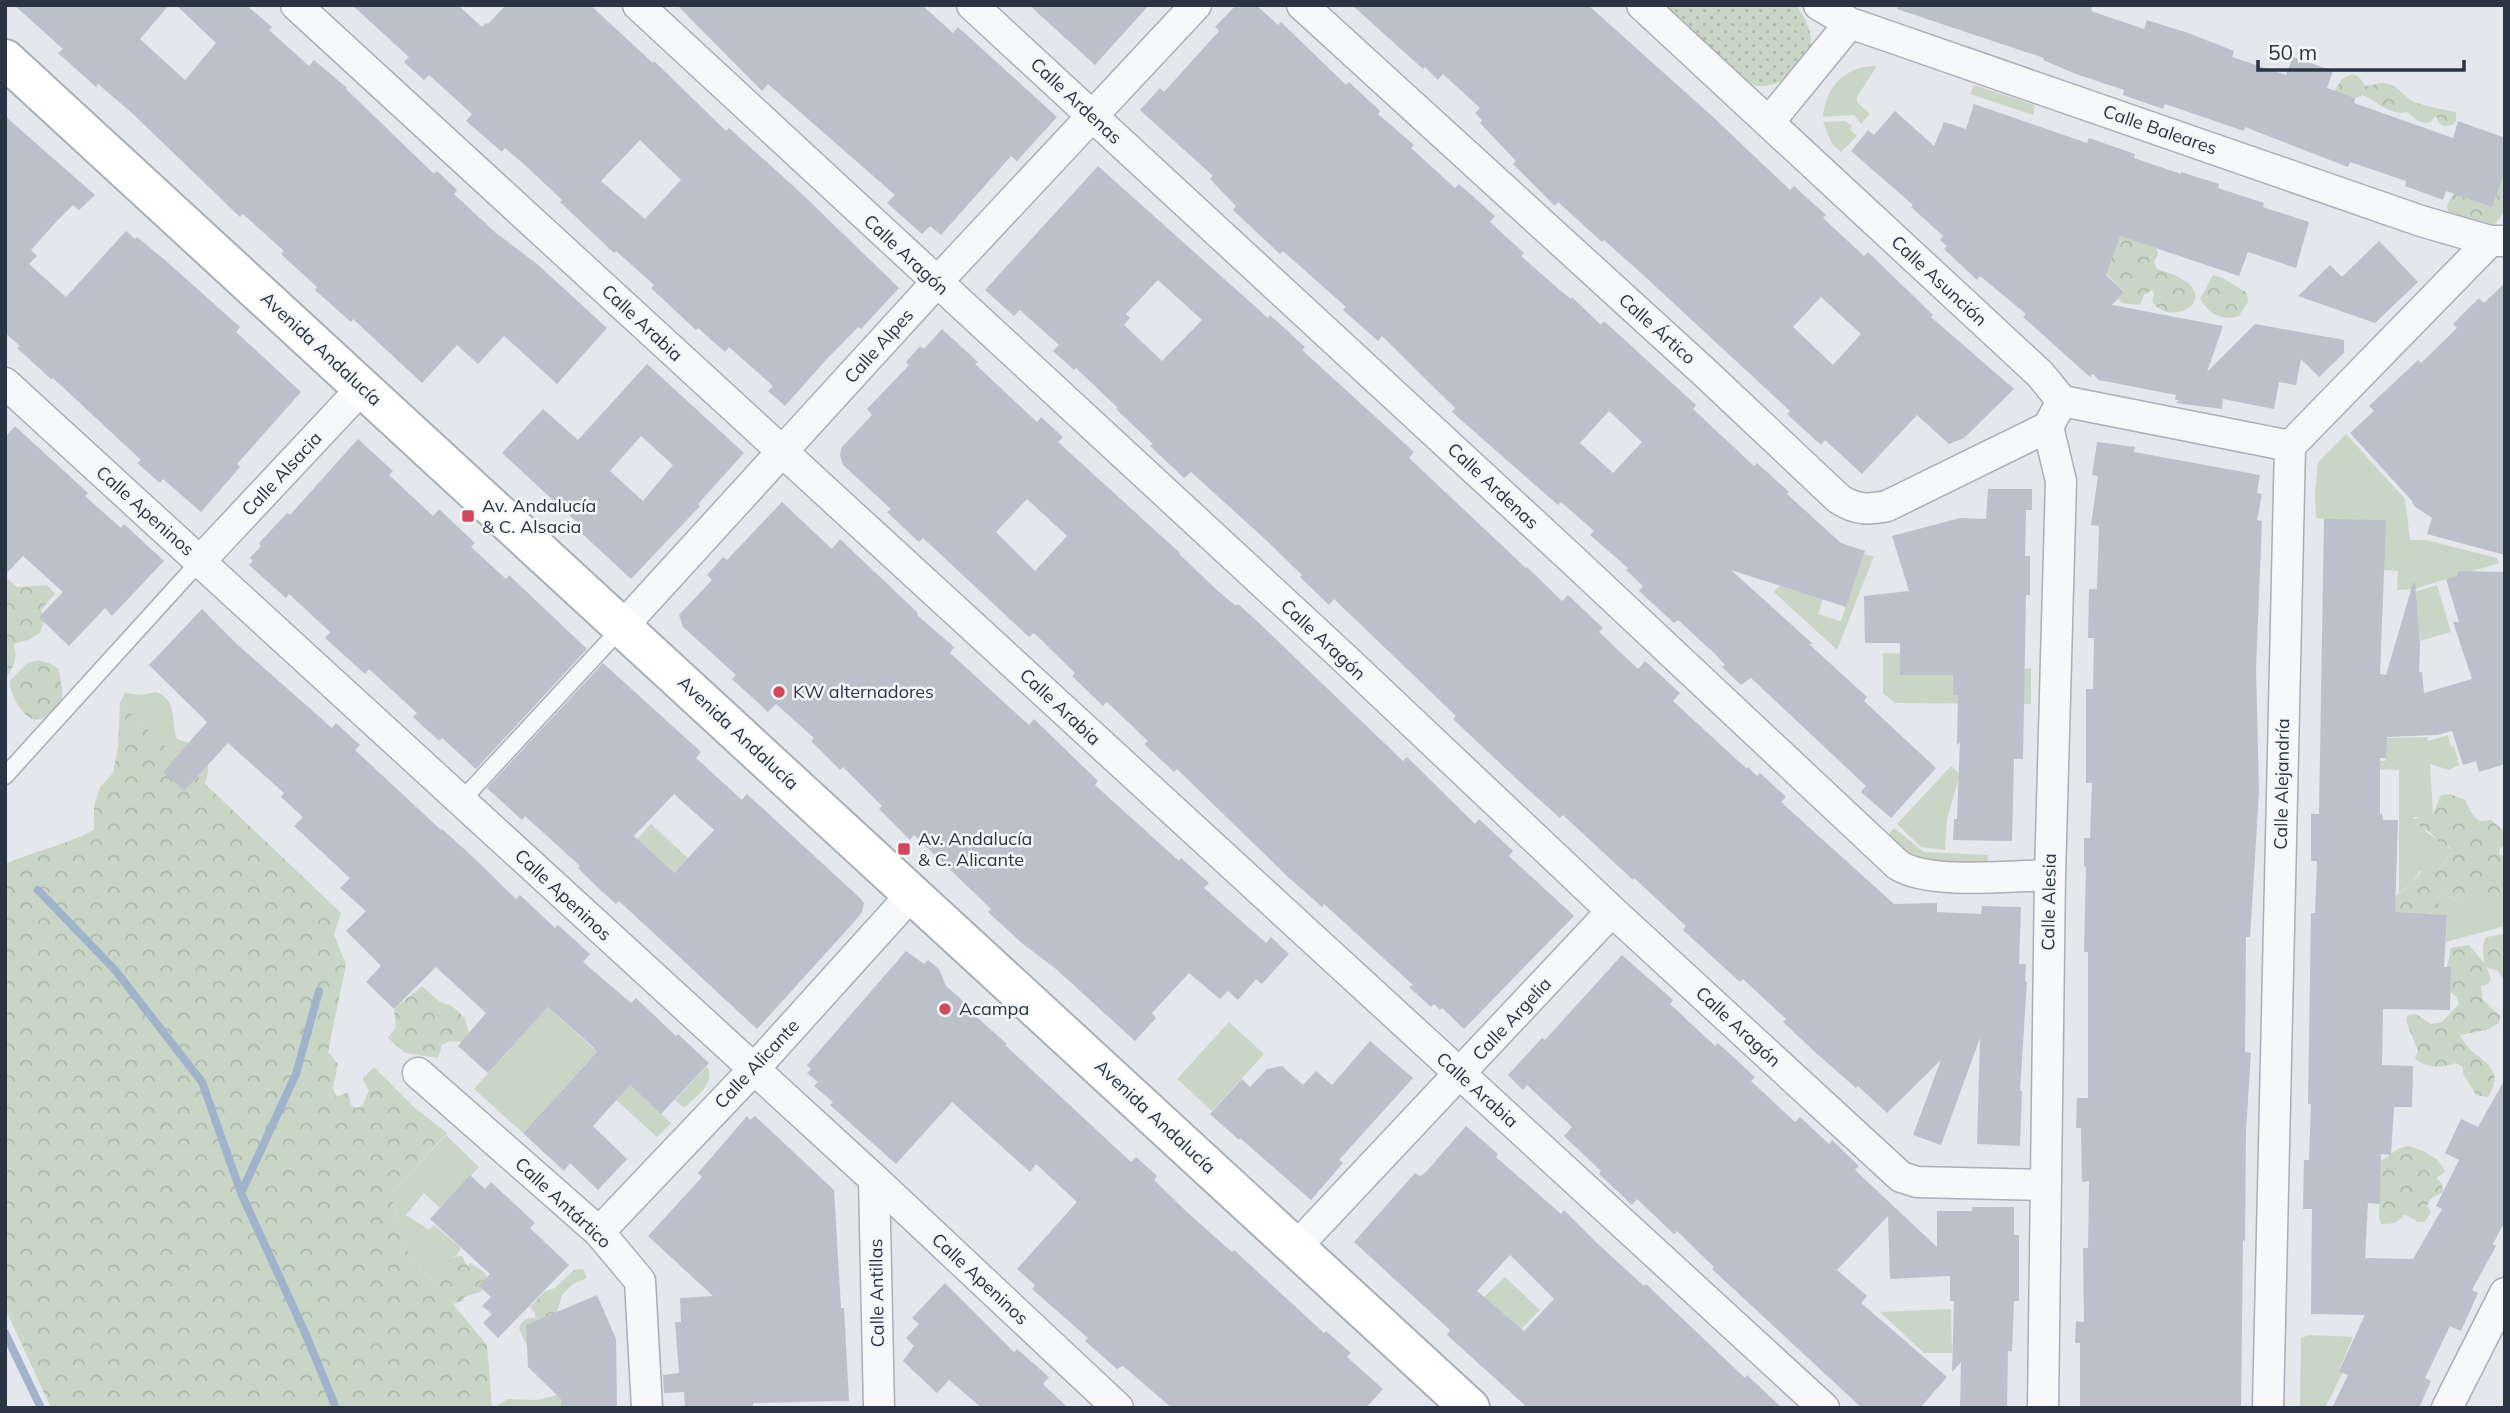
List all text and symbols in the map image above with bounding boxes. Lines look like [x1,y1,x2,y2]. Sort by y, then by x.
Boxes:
scale bar [2258,28,2464,72]
text: 50 m [2268,39,2317,65]
street label: Calle Ardenas [1026,53,1127,149]
street label: Calle Baleares [2100,99,2220,160]
street label: Calle Aragón [859,209,954,300]
street label: Calle Asunción [1887,230,1992,331]
street label: Calle Arabia [597,279,688,366]
street label: Avenida Andalucía [256,287,387,411]
street label: Calle Ártico [1614,288,1701,369]
street label: Calle Alpes [839,303,918,388]
street label: Calle Alsacia [237,427,327,521]
street label: Calle Ardenas [1443,438,1544,534]
street label: Calle Apeninos [91,460,199,561]
place label: Av. Andalucía & C. Alsacia [482,494,596,538]
marker: Av. Andalucía & C. Alsacia [460,508,476,524]
street label: Calle Aragón [1276,594,1371,685]
street label: Calle Arabia [1015,663,1106,750]
street label: Avenida Andalucía [673,671,804,795]
place label: KW alternadores [793,680,934,703]
marker: KW alternadores [771,684,787,700]
street label: Calle Alejandría [2269,718,2294,850]
place label: Av. Andalucía & C. Alicante [918,827,1032,871]
marker: Av. Andalucía & C. Alicante [896,841,912,857]
street label: Calle Apeninos [510,844,617,945]
street label: Calle Alesia [2036,853,2061,951]
street label: Calle Argelia [1467,972,1556,1065]
street label: Calle Aragón [1691,981,1786,1072]
place label: Acampa [959,997,1029,1020]
marker: Acampa [937,1001,953,1017]
street label: Calle Alicante [709,1014,804,1113]
street label: Calle Arabia [1432,1047,1523,1132]
street label: Avenida Andalucía [1090,1055,1221,1179]
street label: Calle Antártico [510,1152,616,1253]
street label: Calle Apeninos [927,1228,1034,1329]
street label: Calle Antillas [864,1238,889,1347]

